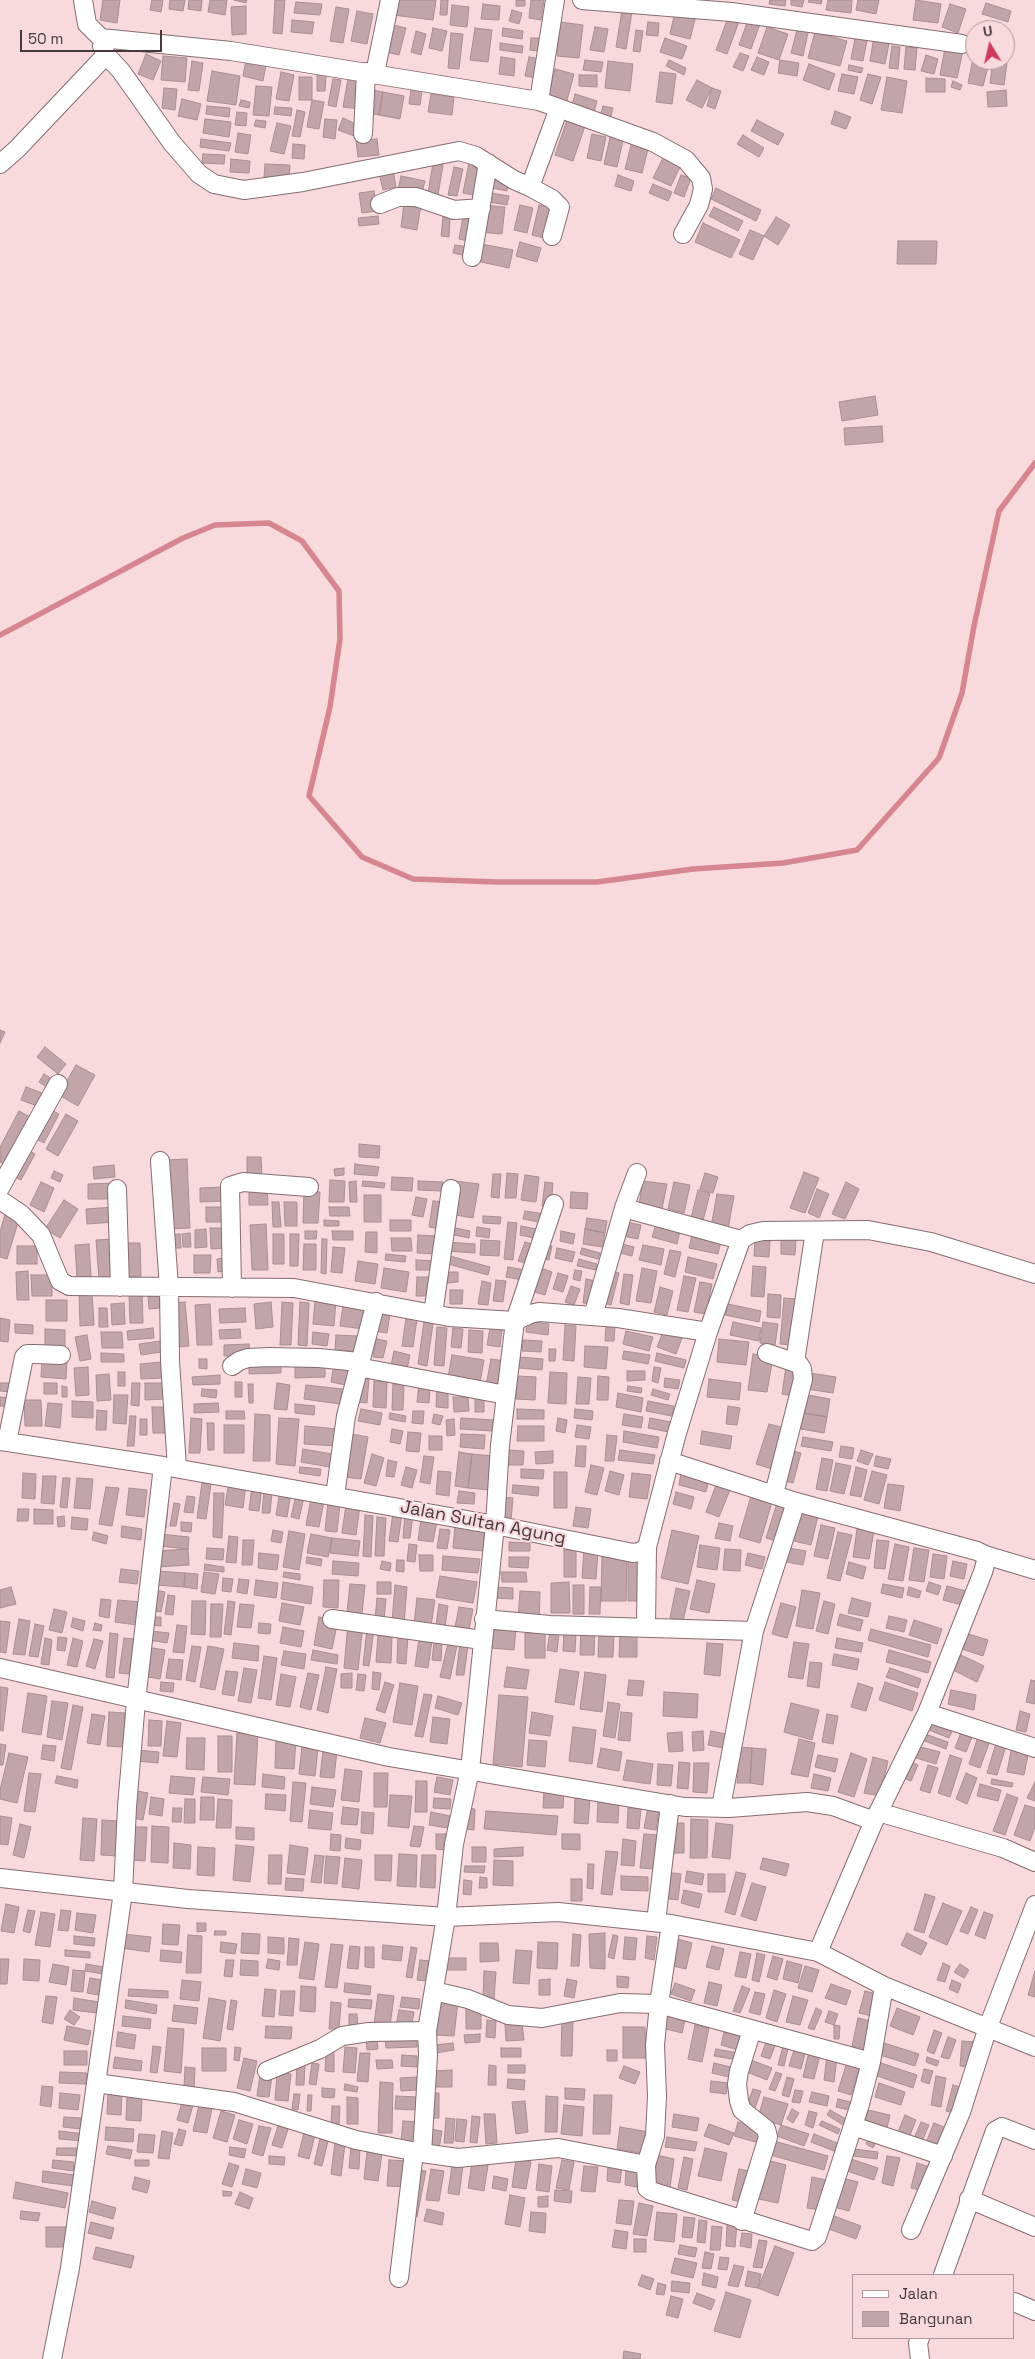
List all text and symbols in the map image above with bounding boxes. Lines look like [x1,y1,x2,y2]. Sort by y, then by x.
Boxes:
scale bar [22,20,165,52]
north arrow [965,20,1015,70]
text: U [982,22,994,41]
text: 50 m [28,29,63,48]
street label: Jalan Sultan Agung [398,1496,568,1550]
legend [852,2274,1015,2339]
text: Jalan [899,2284,938,2303]
text: Bangunan [899,2309,973,2328]

